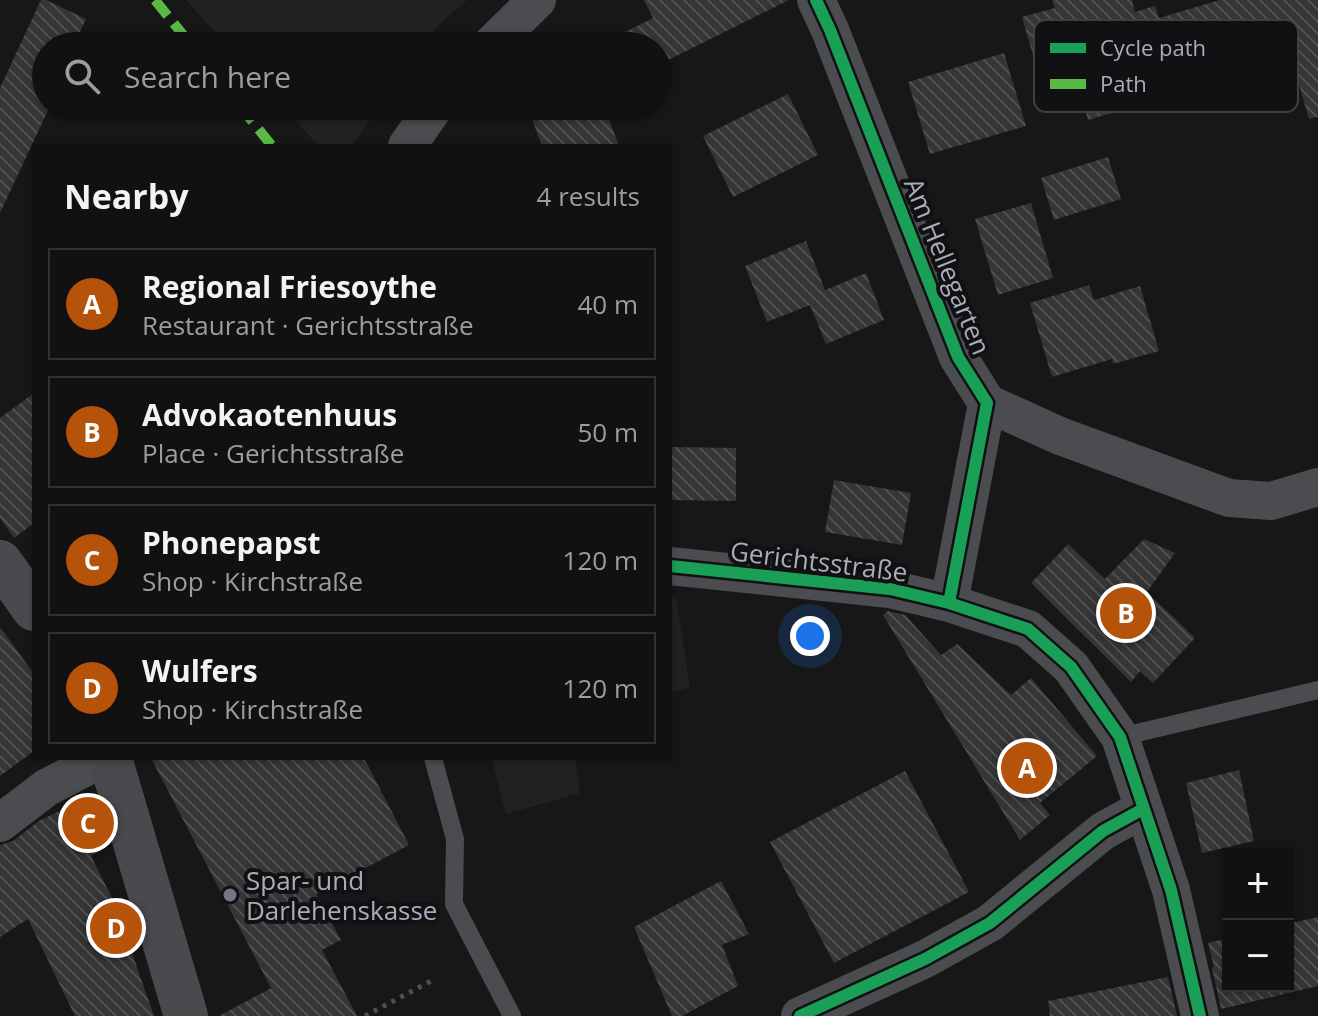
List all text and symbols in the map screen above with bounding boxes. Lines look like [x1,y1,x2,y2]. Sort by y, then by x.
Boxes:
legend [1034,20,1298,112]
search box [32,32,672,120]
text: Cycle path [1100,32,1206,62]
icon: search [60,54,104,98]
text: Search here [124,56,291,97]
text: Path [1100,68,1147,98]
street label: Am Hellegarten [896,172,1000,360]
text: Nearby [64,173,189,219]
text: 4 results [537,178,640,214]
text: Regional Friesoythe [142,266,437,307]
text: A [83,286,101,322]
text: 40 m [577,286,638,322]
text: Restaurant · Gerichtsstraße [142,307,474,343]
text: Advokaotenhuus [142,394,397,435]
text: B [83,414,101,450]
text: 50 m [577,414,638,450]
text: Place · Gerichtsstraße [142,435,404,471]
text: Phonepapst [142,522,321,563]
street label: Gerichtsstraße [728,532,910,590]
text: C [84,542,100,578]
text: 120 m [563,542,638,578]
text: Shop · Kirchstraße [142,563,363,599]
pin: B [1100,583,1152,643]
your location [790,616,830,656]
text: Wulfers [142,650,258,691]
text: D [82,670,102,706]
text: 120 m [563,670,638,706]
text: Shop · Kirchstraße [142,691,363,727]
pin: A [1001,738,1053,798]
pin: C [62,793,114,853]
map controls [1222,848,1294,992]
button: + [1222,848,1294,920]
place label: Spar- und Darlehenskasse [246,862,437,928]
marker: Spar- und Darlehenskasse [221,886,239,904]
pin: D [90,898,142,958]
button: − [1222,920,1294,992]

